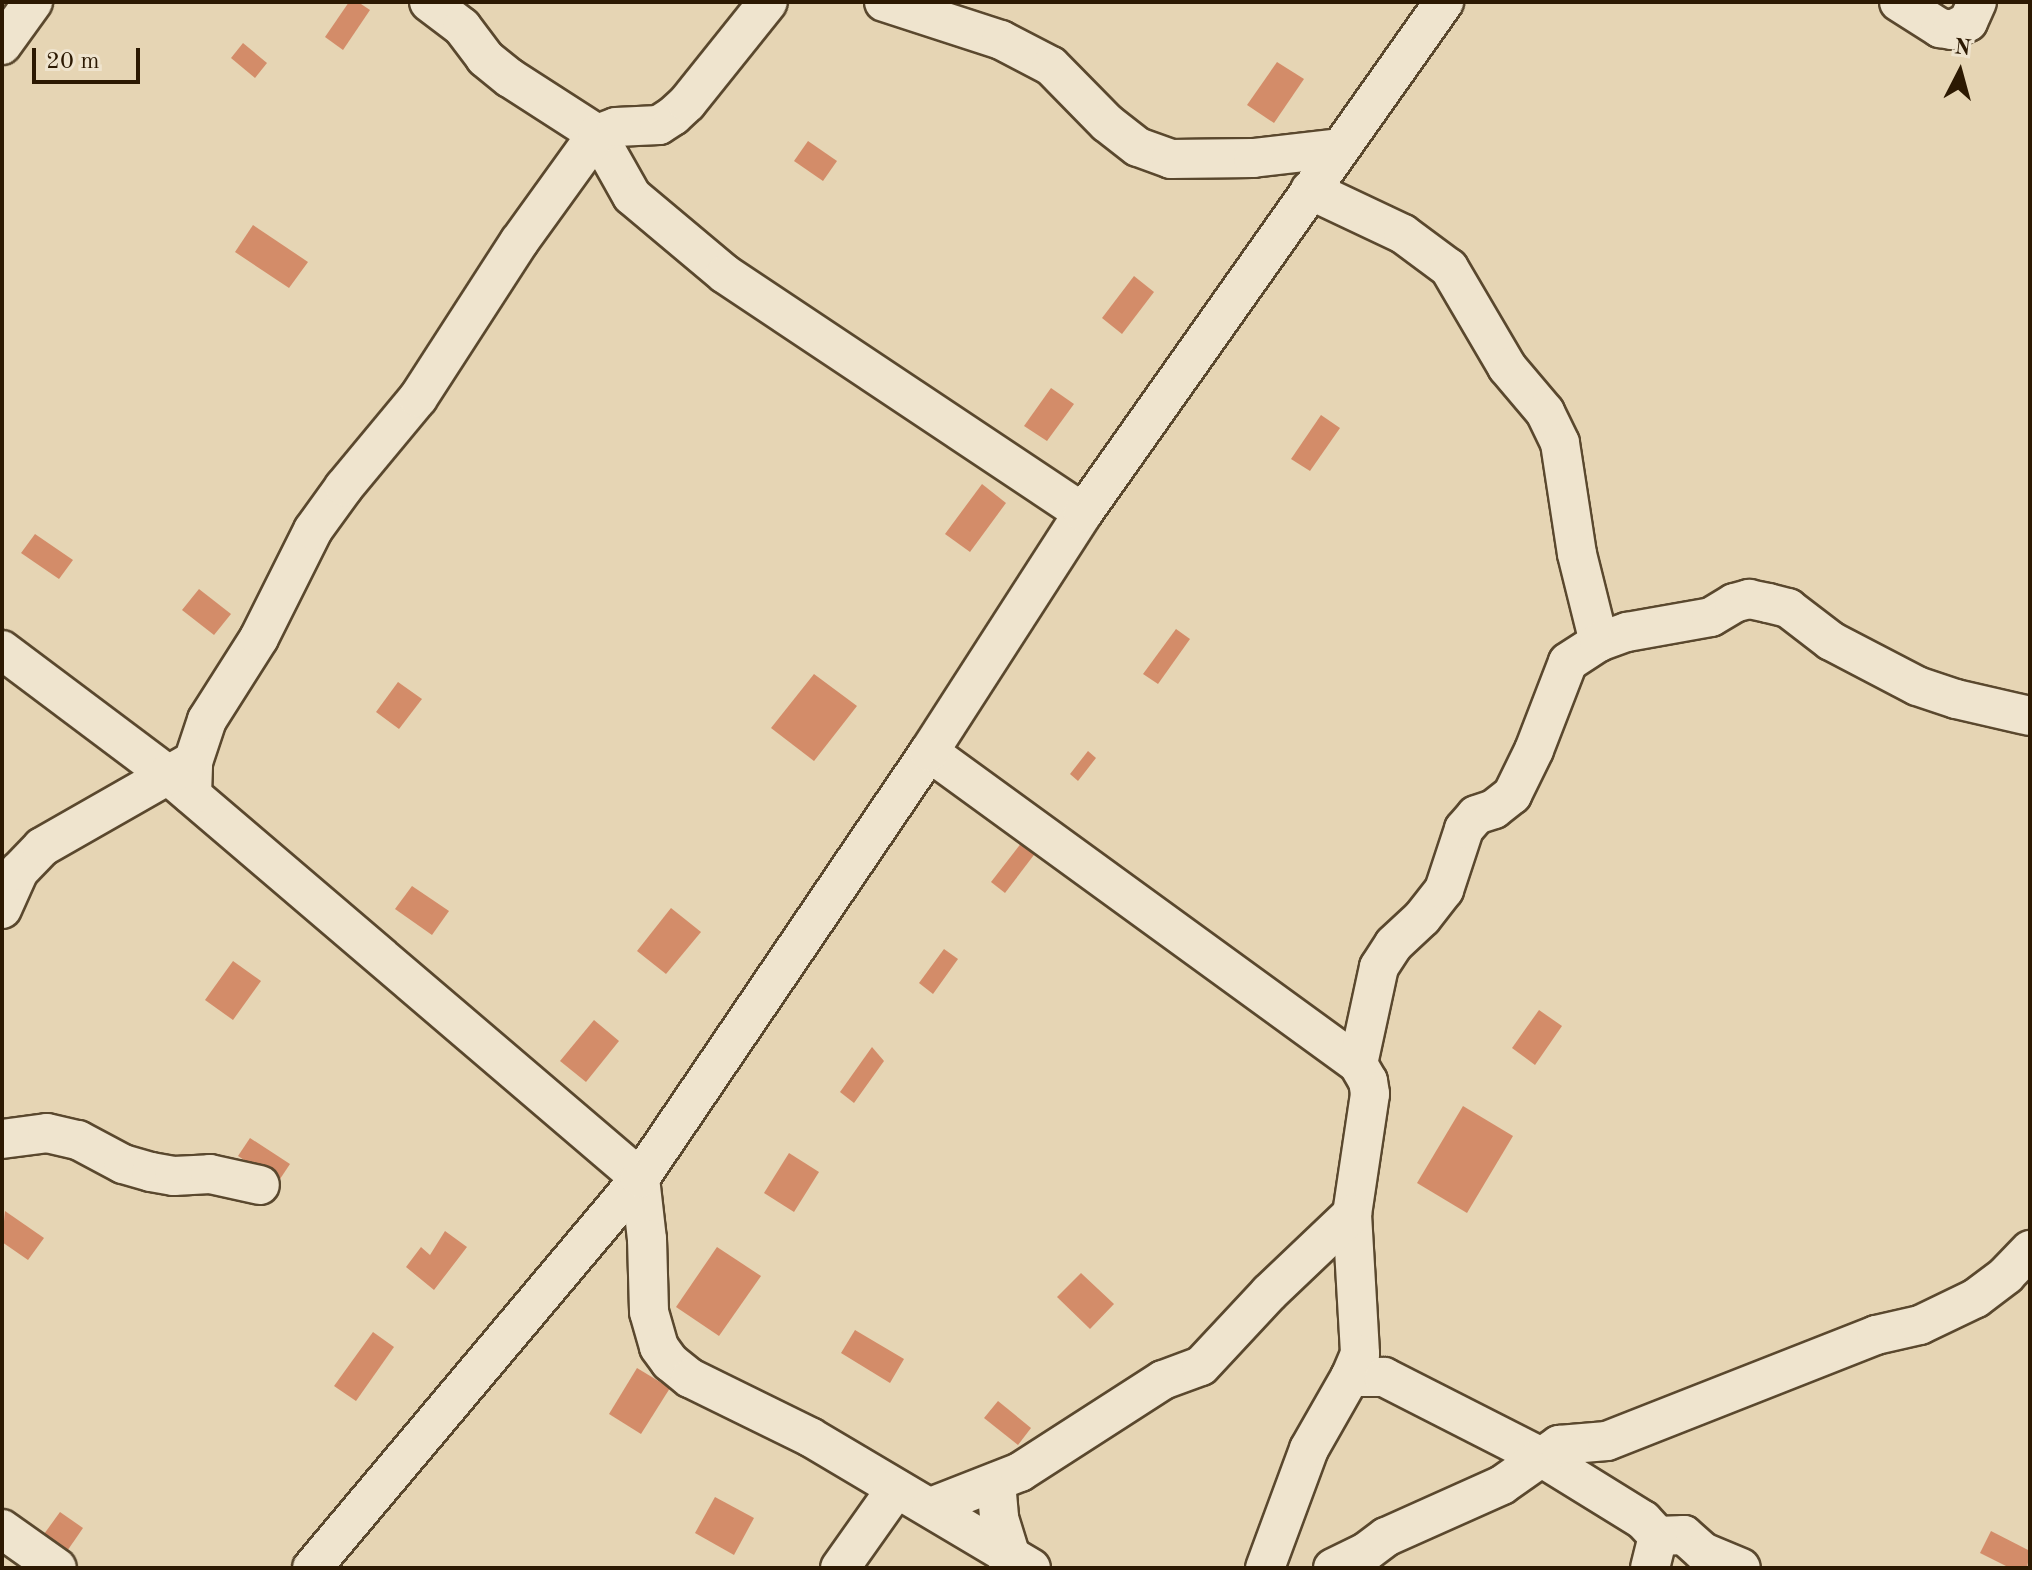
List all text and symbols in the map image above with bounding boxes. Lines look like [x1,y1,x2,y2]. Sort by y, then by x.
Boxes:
scale bar [36,32,144,82]
north arrow [1920,32,2000,112]
text: N [1953,36,1972,60]
text: 20 m [46,50,100,74]

